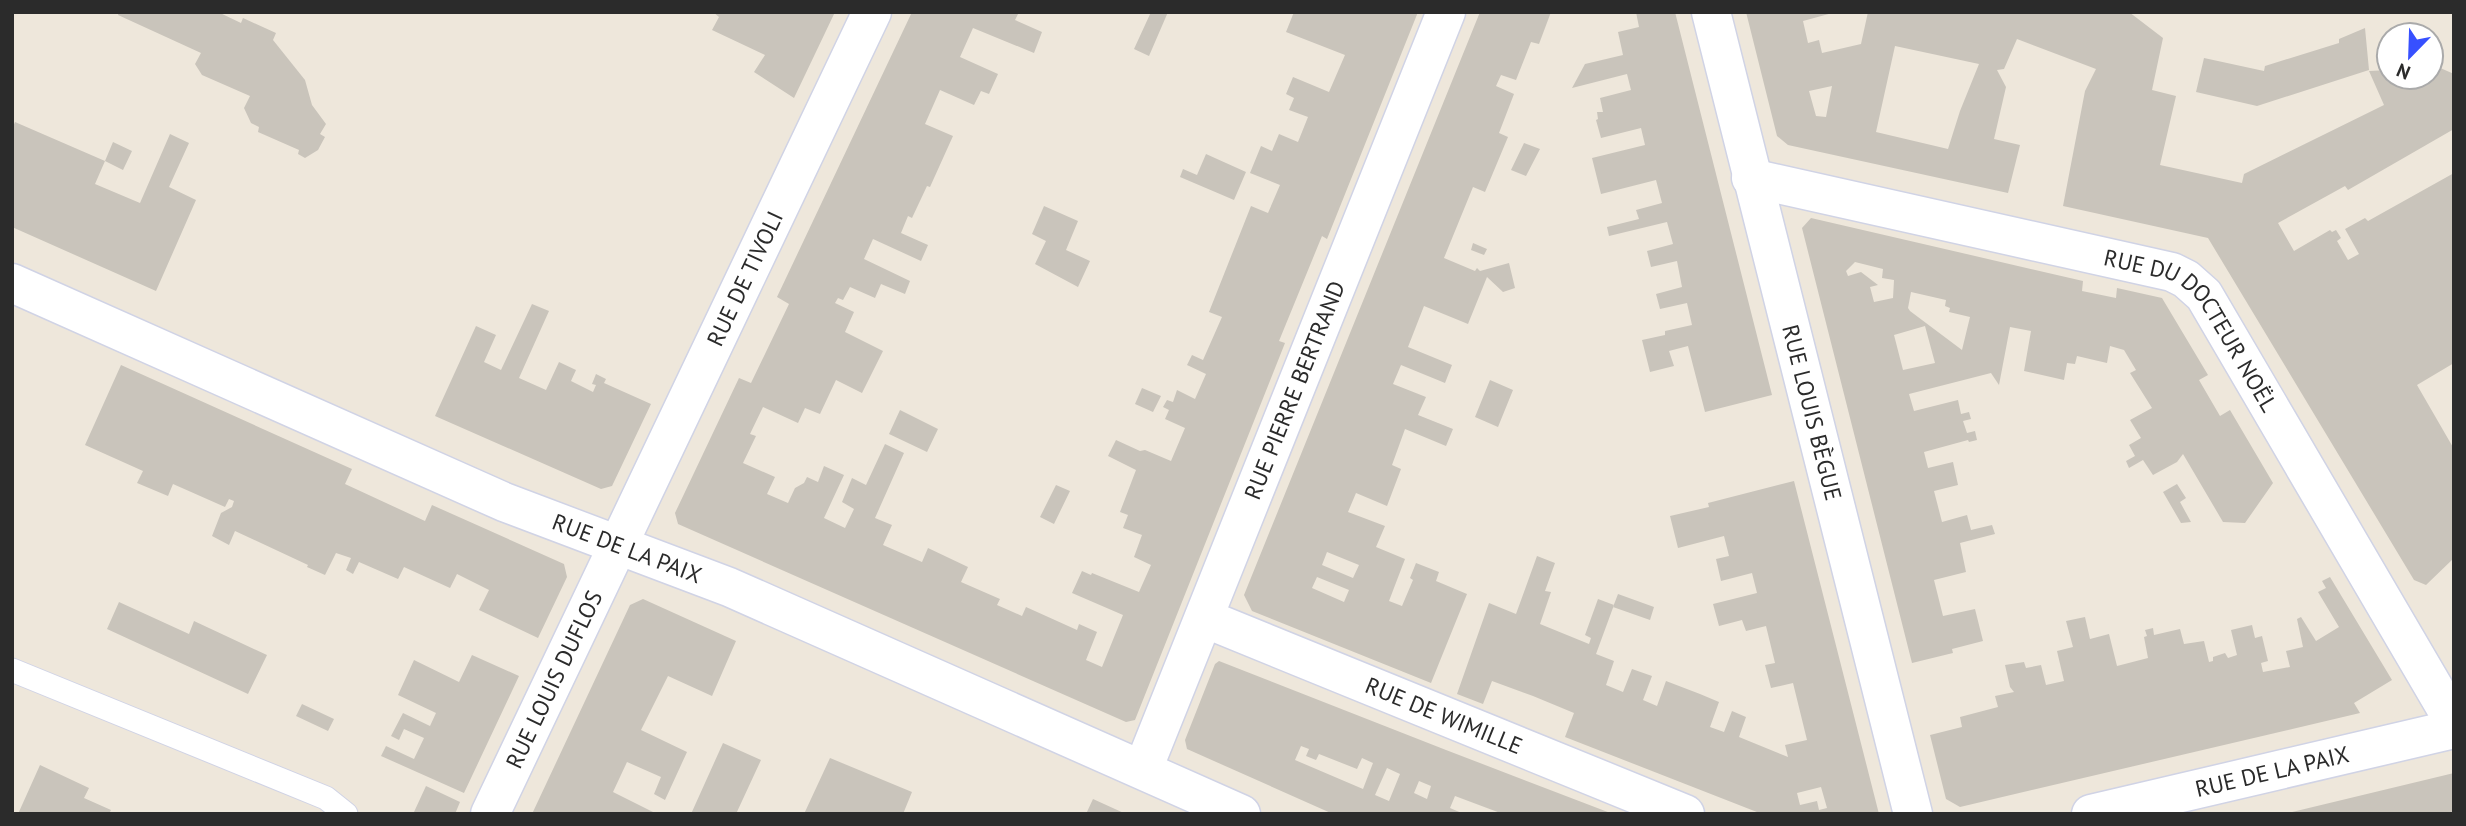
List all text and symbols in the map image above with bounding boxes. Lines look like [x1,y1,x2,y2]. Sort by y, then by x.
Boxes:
north arrow [2375,21,2445,91]
text: N [2393,58,2414,85]
street label: RUE DE TIVOLI [700,206,789,351]
street label: RUE DU DOCTEUR NOËL [2101,242,2284,417]
street label: RUE PIERRE BERTRAND [1237,277,1351,504]
street label: RUE LOUIS BÈGUE [1776,321,1848,503]
street label: RUE DE LA PAIX [548,507,706,589]
street label: RUE LOUIS DUFLOS [499,586,608,773]
street label: RUE DE WIMILLE [1361,670,1527,760]
street label: RUE DE LA PAIX [2192,739,2352,803]

